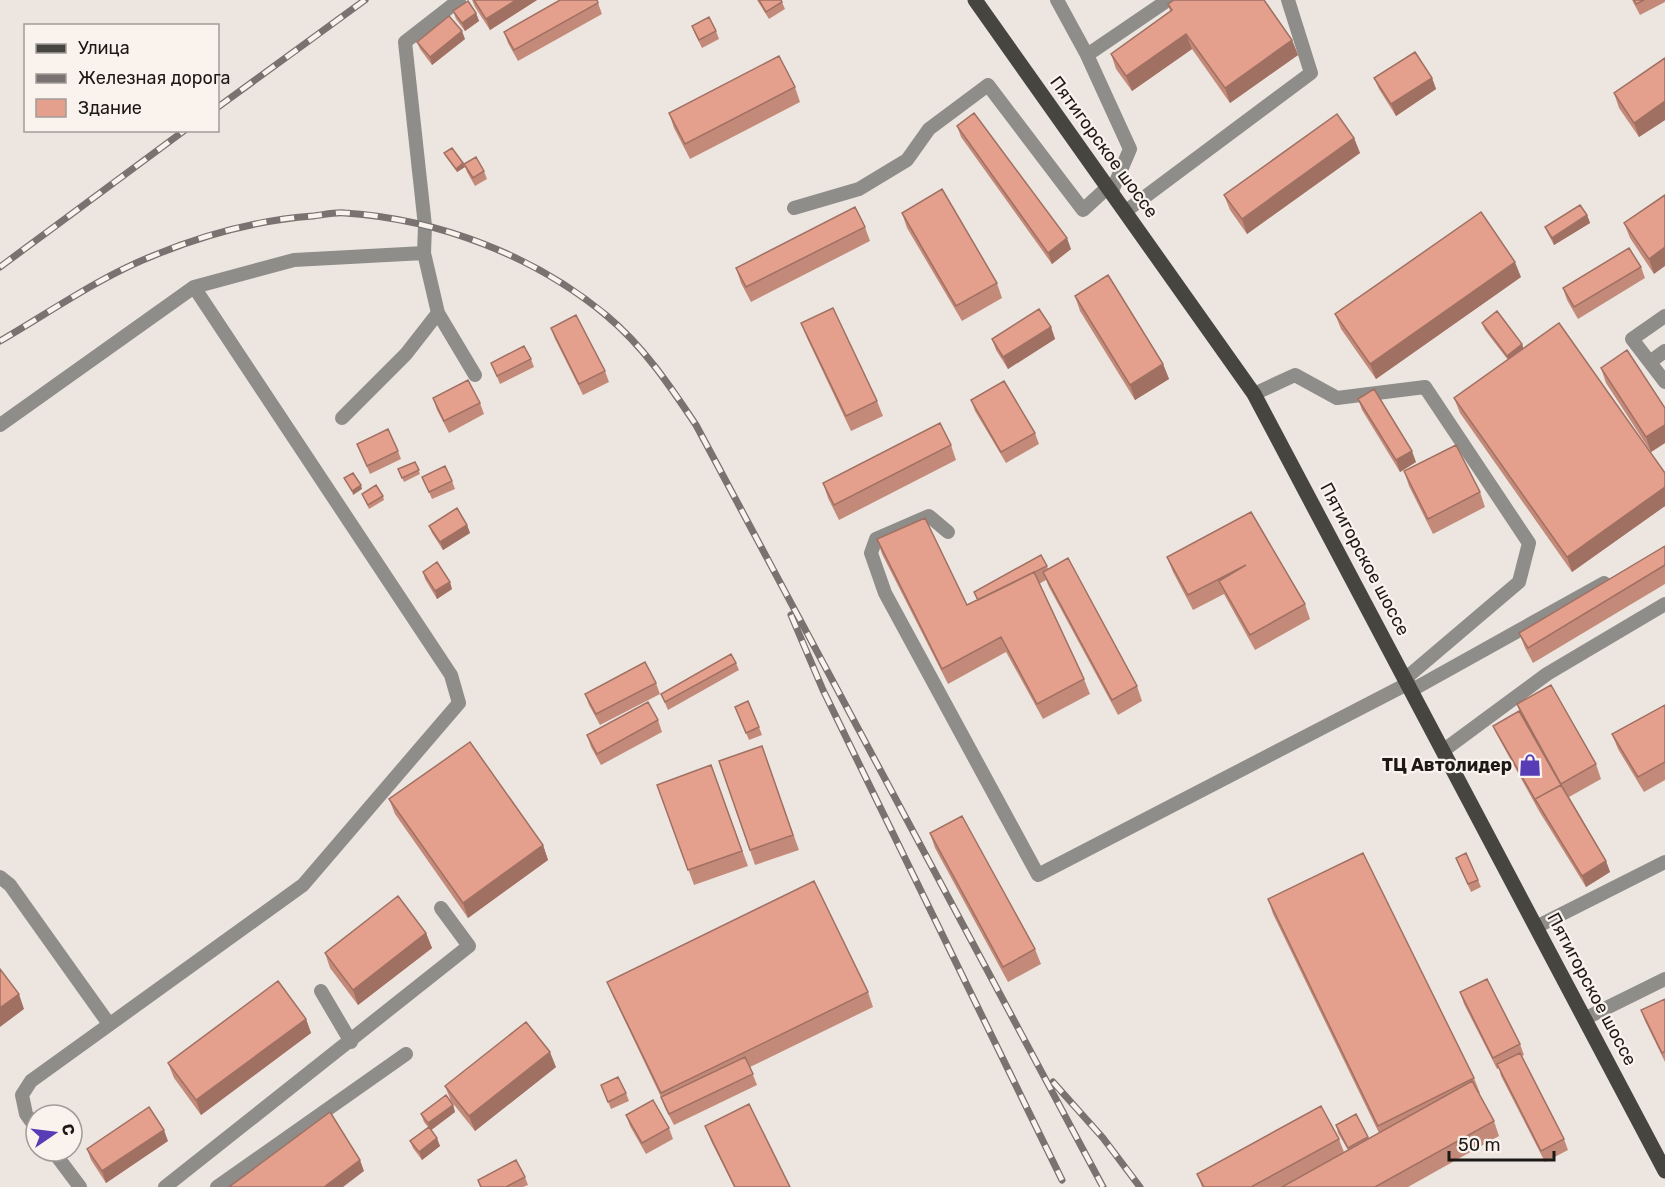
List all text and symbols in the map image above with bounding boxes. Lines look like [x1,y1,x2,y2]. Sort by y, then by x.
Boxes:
legend [24,24,219,132]
text: Улица [78,37,130,59]
text: Железная дорога [78,67,231,89]
street label: Пятигорское шоссе [1045,72,1163,222]
text: Здание [78,97,142,119]
street label: Пятигорское шоссе [1315,479,1415,639]
shop icon: ТЦ Автолидер [1517,752,1543,778]
place label: ТЦ Автолидер [1382,754,1512,776]
street label: Пятигорское шоссе [1542,909,1642,1069]
north arrow [24,1103,84,1163]
text: С [57,1122,79,1137]
scale bar [1449,1124,1554,1162]
text: 50 m [1458,1134,1501,1156]

